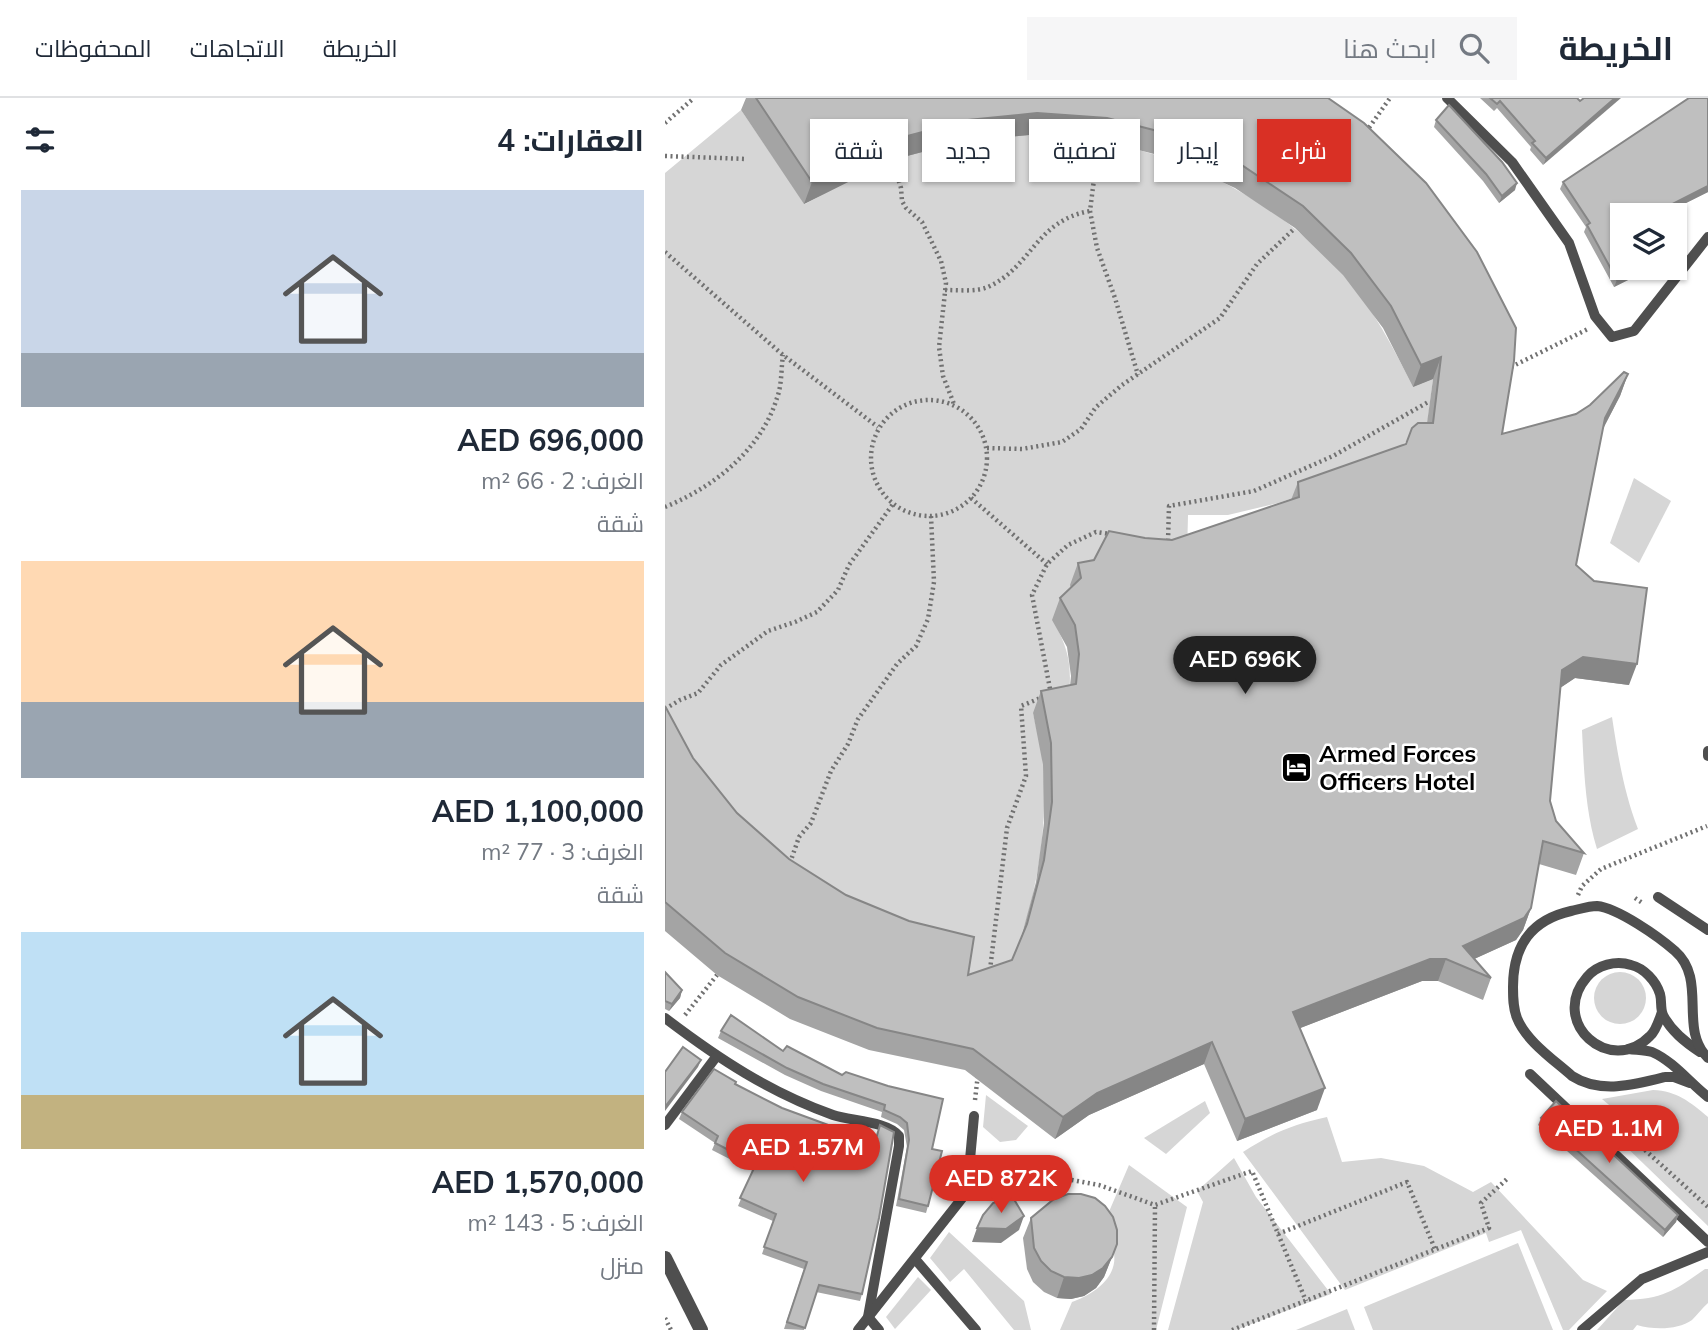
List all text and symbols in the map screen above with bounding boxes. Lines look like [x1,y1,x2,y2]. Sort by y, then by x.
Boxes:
search box [1027,17,1517,80]
text: الخريطة [1559,27,1673,68]
icon: search [1455,29,1493,67]
text: ابحث هنا [1343,32,1437,65]
text: المحفوظات [35,33,152,63]
text: الاتجاهات [190,33,285,63]
text: الخريطة [323,33,398,63]
chip: شقة [810,119,908,182]
chip: جديد [922,119,1015,182]
chip: تصفية [1029,119,1140,182]
chip: إيجار [1154,119,1243,182]
chip: شراء [1257,119,1351,182]
icon: filters [21,121,59,159]
text: العقارات: 4 [497,121,644,159]
map controls [1610,203,1687,280]
button: layers [1610,203,1687,280]
icon: home [270,236,396,362]
text: AED 696,000 [457,421,644,459]
text: الغرف: 2 · 66 m² [481,466,644,495]
text: شقة [597,509,644,538]
icon: home [270,607,396,733]
pin: AED 696K [1173,636,1317,696]
text: AED 696K [1189,644,1301,673]
place label: Armed Forces Officers Hotel [1319,738,1476,796]
hotel icon: Armed Forces Officers Hotel [1279,751,1313,785]
text: AED 1,100,000 [432,792,644,830]
text: الغرف: 3 · 77 m² [481,837,644,866]
text: شقة [597,880,644,909]
icon: home [270,978,396,1104]
pin: AED 1.1M [1537,1105,1681,1165]
text: AED 1.1M [1555,1113,1663,1142]
pin: AED 1.57M [723,1124,883,1184]
text: AED 1.57M [742,1132,864,1161]
pin: AED 872K [929,1156,1073,1215]
text: AED 1,570,000 [432,1163,644,1201]
text: AED 872K [945,1163,1057,1192]
text: الغرف: 5 · 143 m² [467,1208,644,1237]
text: منزل [600,1251,644,1280]

